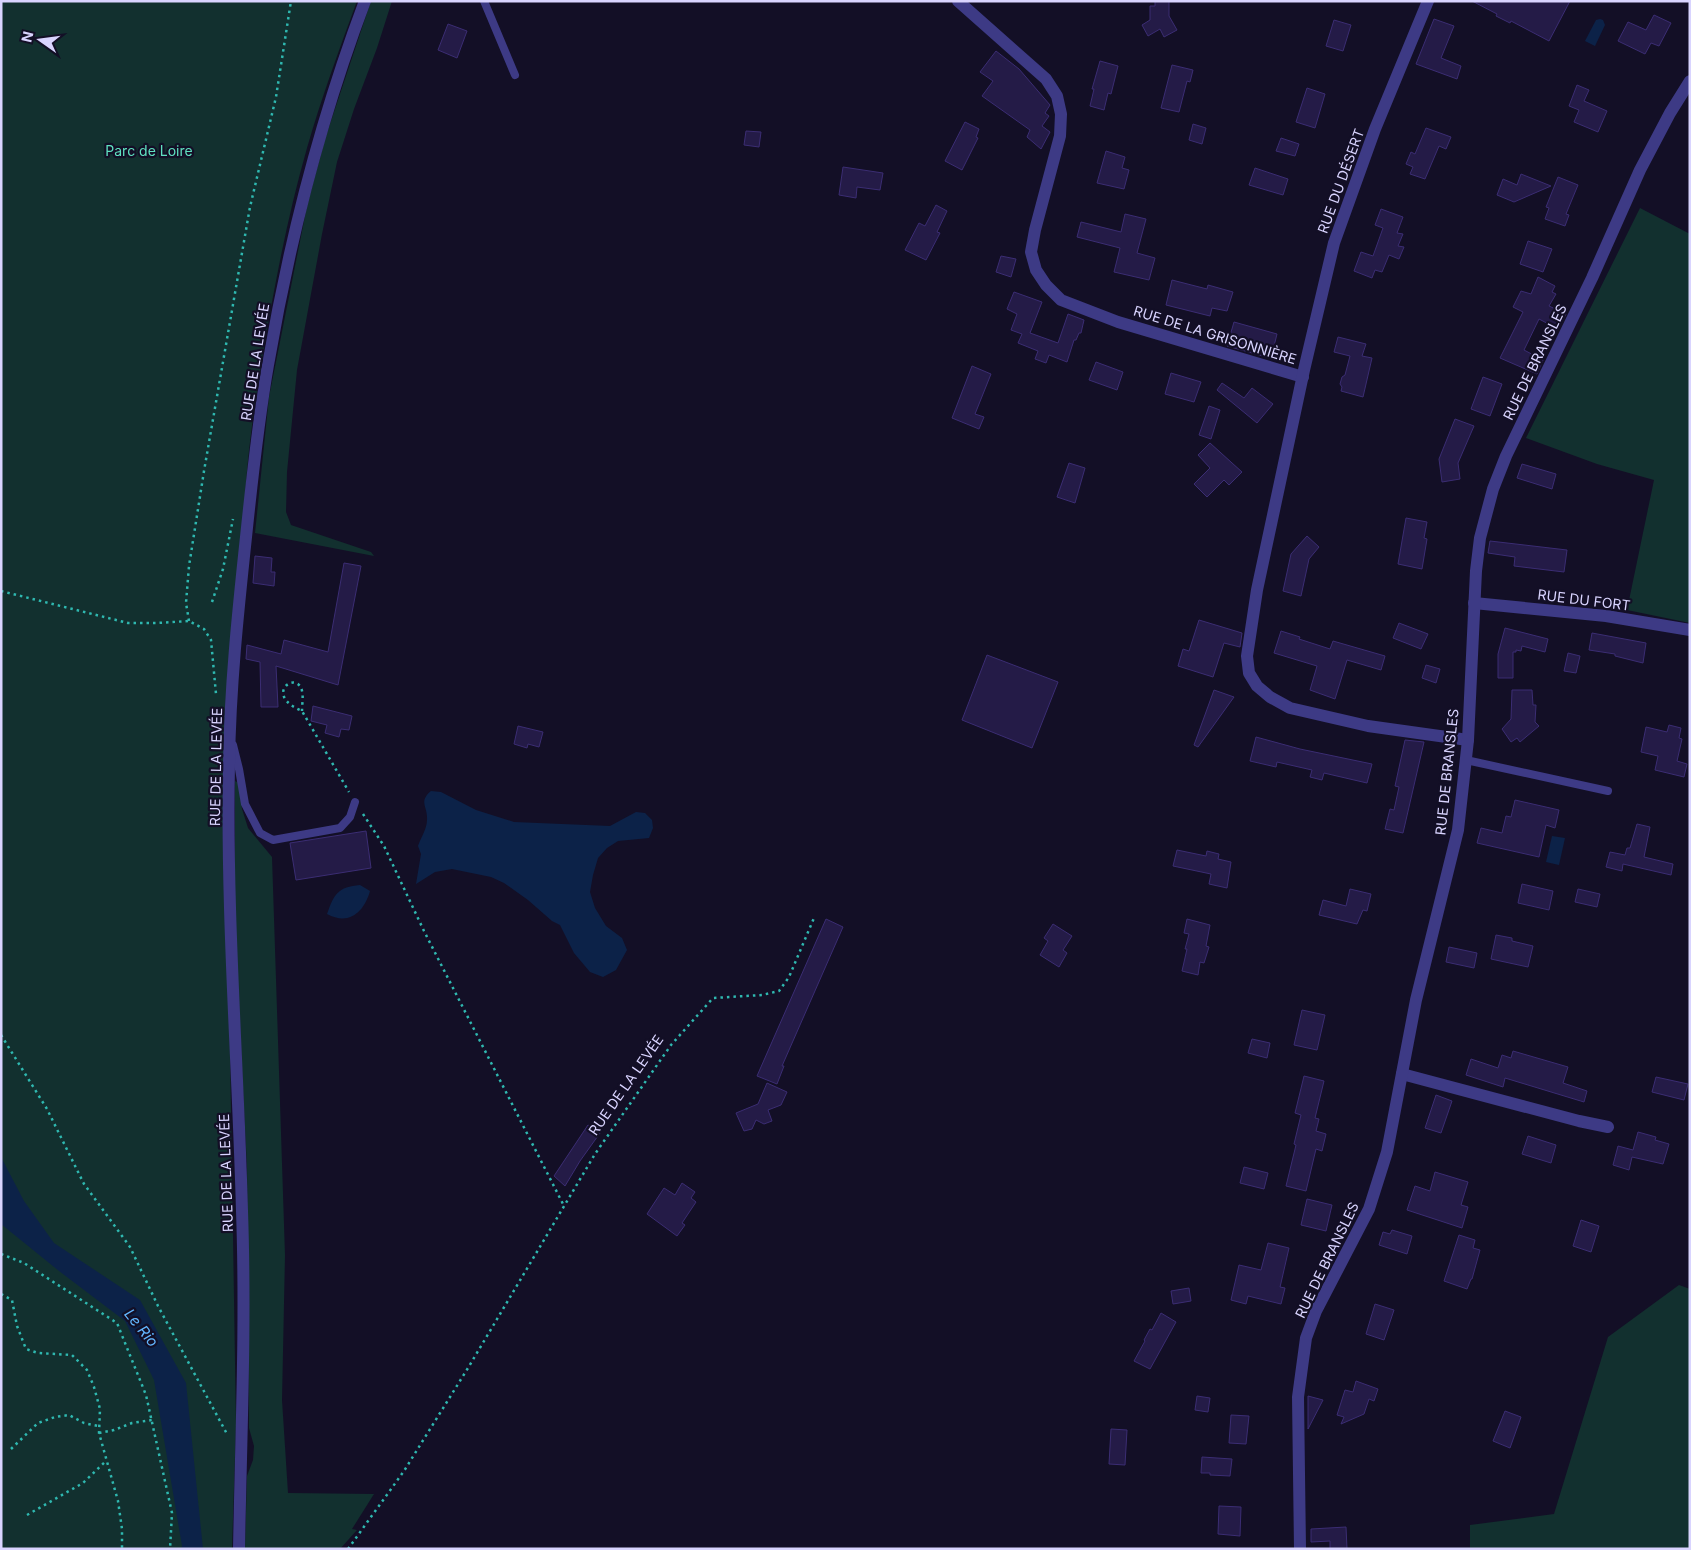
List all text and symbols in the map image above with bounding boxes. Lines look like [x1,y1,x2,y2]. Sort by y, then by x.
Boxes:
north arrow [15,15,65,65]
text: N [17,30,36,44]
street label: RUE DU DÉSERT [1314,126,1367,236]
park label: Parc de Loire [105,142,193,159]
street label: RUE DE BRANSLES [1499,301,1570,423]
street label: RUE DE LA LEVÉE [237,302,272,422]
street label: RUE DE LA GRISONNIÈRE [1132,302,1299,367]
street label: RUE DU FORT [1537,585,1631,614]
street label: RUE DE LA LEVÉE [206,708,225,826]
street label: RUE DE BRANSLES [1431,708,1462,836]
street label: RUE DE LA LEVÉE [585,1031,667,1138]
street label: RUE DE LA LEVÉE [215,1113,236,1233]
street label: RUE DE BRANSLES [1291,1199,1362,1321]
water label: Le Rio [120,1305,163,1351]

